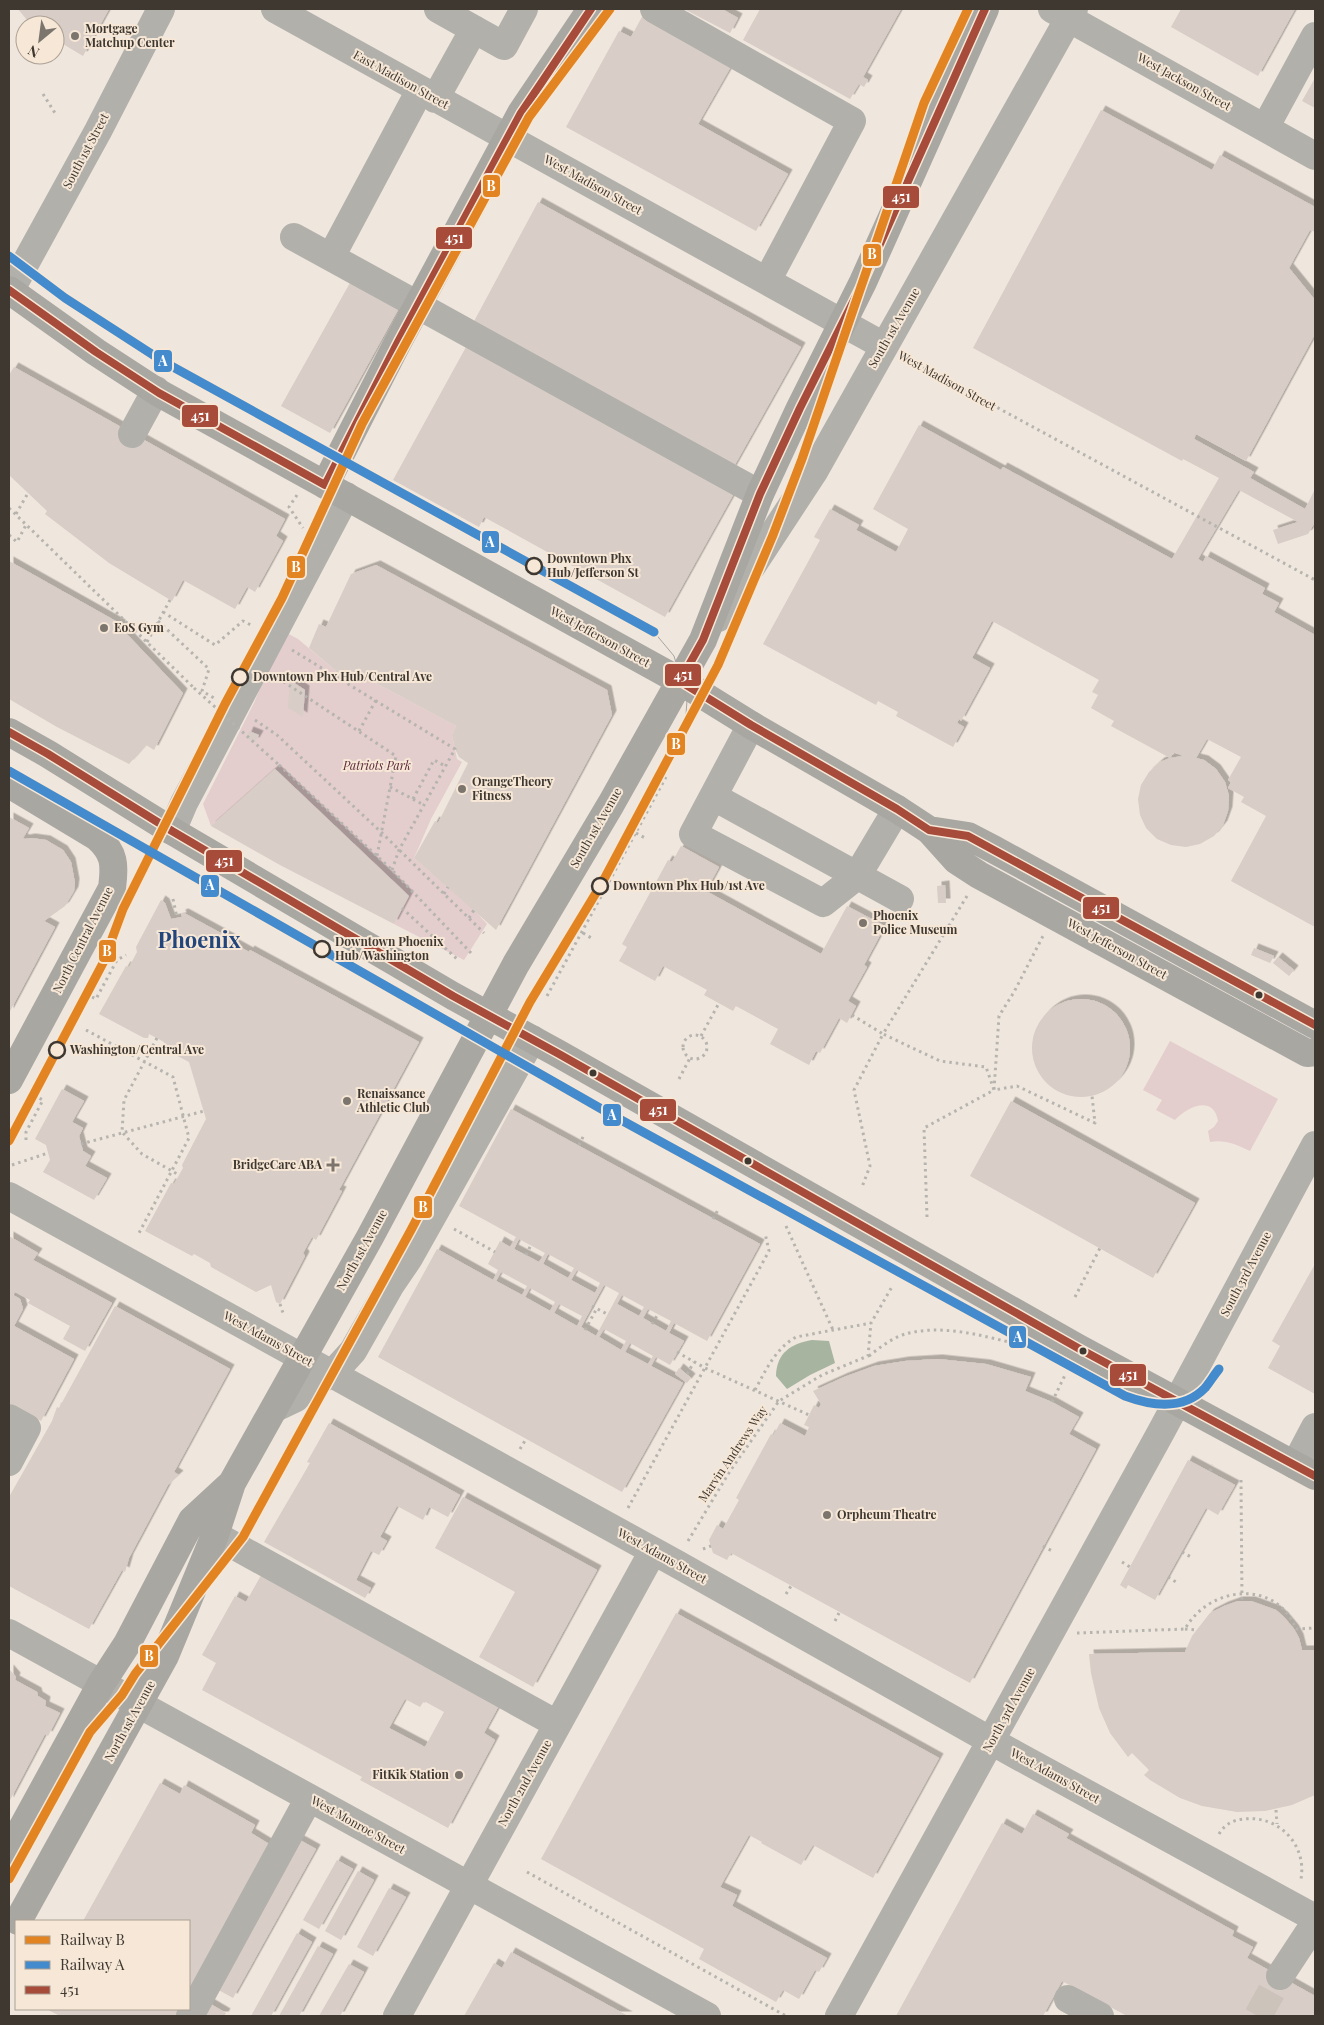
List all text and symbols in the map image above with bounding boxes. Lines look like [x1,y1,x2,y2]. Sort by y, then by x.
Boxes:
north arrow [15,15,65,65]
place label: Mortgage Matchup Center [85,20,175,50]
marker: Mortgage Matchup Center [69,30,81,42]
text: N [24,41,42,63]
street label: East Madison Street [351,46,453,112]
street label: West Jackson Street [1134,48,1235,114]
street label: South 1st Street [58,109,112,191]
street label: West Madison Street [541,150,646,218]
line badge: B [482,174,501,198]
text: B [486,176,496,195]
line badge: 451 [882,185,920,209]
text: 451 [891,187,911,206]
line badge: 451 [435,226,473,250]
text: 451 [444,228,464,247]
line badge: B [862,243,882,267]
text: B [867,244,877,263]
street label: South 1st Avenue [864,284,923,371]
street label: West Madison Street [895,346,1000,414]
line badge: A [153,349,173,373]
text: A [157,351,168,370]
line badge: 451 [181,404,219,428]
text: 451 [190,406,210,425]
line badge: A [481,530,500,554]
text: A [484,532,495,551]
place label: Downtown Phx Hub/Jefferson St [547,550,639,580]
line badge: B [286,555,306,579]
text: B [291,557,301,576]
marker: Downtown Phx Hub/Jefferson St [525,557,543,575]
street label: West Jefferson Street [547,602,654,671]
place label: EoS Gym [114,619,164,635]
marker: EoS Gym [98,622,110,634]
line badge: 451 [664,663,702,687]
text: 451 [673,665,693,684]
marker: Downtown Phx Hub/Central Ave [231,668,249,686]
place label: Downtown Phx Hub/Central Ave [253,668,432,684]
line badge: B [666,732,686,756]
text: B [671,734,681,753]
park label: Patriots Park [342,757,411,773]
place label: OrangeTheory Fitness [472,773,554,803]
marker: OrangeTheory Fitness [456,783,468,795]
street label: South 1st Avenue [566,784,625,871]
line badge: 451 [205,849,243,873]
text: 451 [214,851,234,870]
line badge: A [200,874,220,898]
text: A [204,875,215,894]
marker: Downtown Phx Hub/1st Ave [591,877,609,895]
place label: Downtown Phx Hub/1st Ave [613,877,765,893]
street label: North Central Avenue [48,884,116,995]
line badge: 451 [1082,896,1120,920]
text: 451 [1091,898,1111,917]
place label: Phoenix Police Museum [873,907,958,937]
street label: West Jefferson Street [1064,914,1171,983]
marker: Phoenix Police Museum [857,917,869,929]
district label: Phoenix [158,924,241,954]
place label: Downtown Phoenix Hub/Washington [335,933,444,963]
line badge: B [98,939,117,963]
marker: Downtown Phoenix Hub/Washington [313,940,331,958]
text: B [102,941,112,960]
unlabelled marker [1254,990,1264,1000]
marker: Washington/Central Ave [48,1041,66,1059]
place label: Washington/Central Ave [69,1041,204,1057]
unlabelled marker [588,1068,598,1078]
place label: Renaissance Athletic Club [356,1085,429,1115]
marker: Renaissance Athletic Club [341,1095,353,1107]
line badge: 451 [639,1098,677,1122]
text: 451 [648,1100,668,1119]
line badge: A [602,1103,622,1127]
text: A [606,1105,617,1124]
place label: BridgeCare ABA [233,1156,323,1172]
unlabelled marker [743,1156,753,1166]
marker: BridgeCare ABA [326,1158,340,1172]
line badge: B [413,1195,433,1219]
text: B [418,1197,428,1216]
street label: North 1st Avenue [332,1206,390,1293]
street label: South 3rd Avenue [1216,1228,1274,1319]
street label: West Adams Street [220,1306,317,1370]
line badge: A [1008,1325,1027,1349]
text: A [1012,1327,1023,1346]
unlabelled marker [1078,1346,1088,1356]
line badge: 451 [1109,1363,1147,1387]
text: 451 [1118,1365,1138,1384]
street label: Marvin Andrews Way [694,1402,770,1505]
place label: Orpheum Theatre [837,1506,937,1522]
marker: Orpheum Theatre [821,1509,833,1521]
street label: West Adams Street [614,1523,711,1587]
line badge: B [139,1644,159,1668]
text: B [144,1646,154,1665]
street label: North 3rd Avenue [978,1664,1038,1755]
street label: North 1st Avenue [100,1677,158,1764]
street label: North 2nd Avenue [494,1736,555,1829]
street label: West Adams Street [1007,1743,1104,1807]
place label: FitKik Station [372,1766,450,1782]
marker: FitKik Station [453,1769,465,1781]
street label: West Monroe Street [308,1791,409,1857]
legend [15,1920,190,2010]
text: Railway B [60,1929,125,1949]
text: Railway A [60,1954,125,1974]
text: 451 [60,1979,80,1999]

